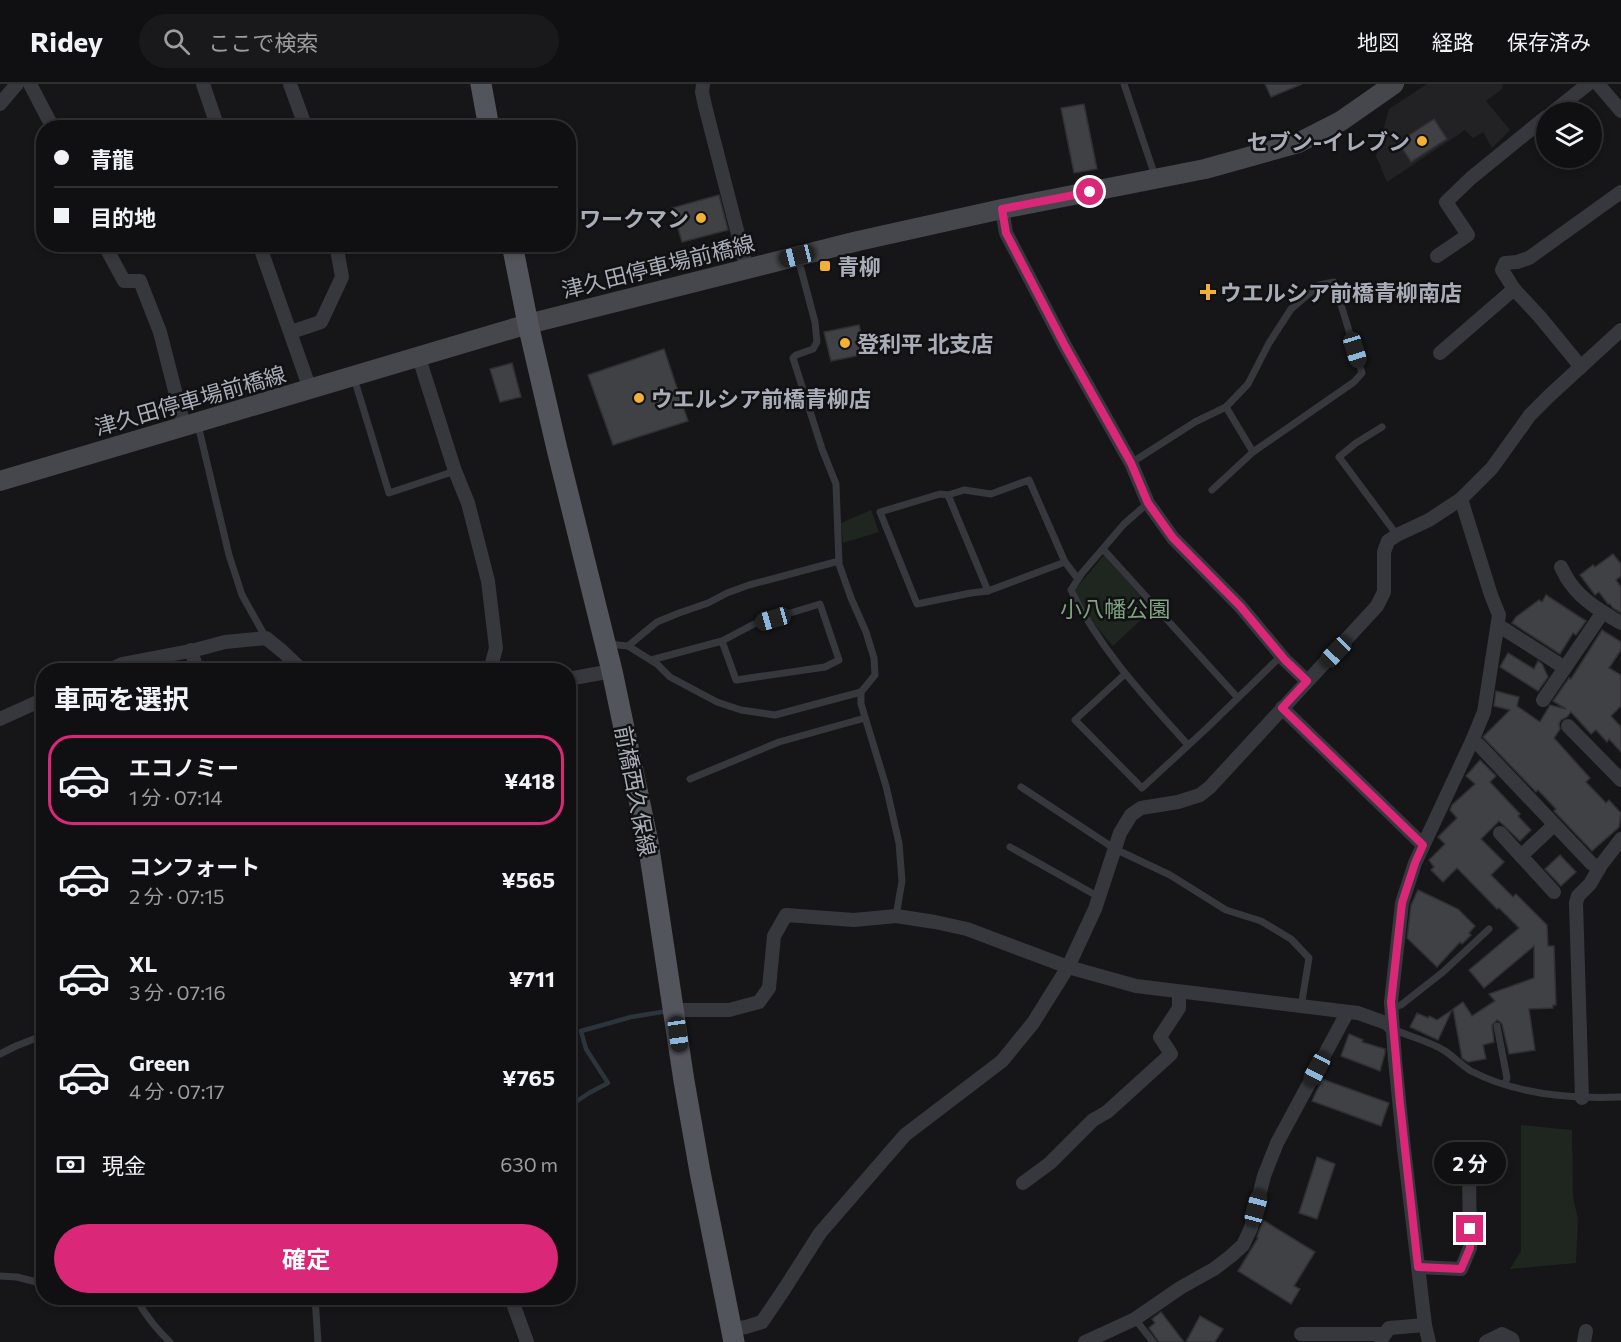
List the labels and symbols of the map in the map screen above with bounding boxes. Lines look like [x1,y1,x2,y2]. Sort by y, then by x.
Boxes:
place label: セブン-イレブン [1247,128,1410,155]
marker: セブン-イレブン [1415,134,1429,148]
route start [1076,178,1103,205]
place label: ワークマン [579,205,689,232]
marker: ワークマン [694,211,708,225]
street label: 津久田停車場前橋線 [559,229,757,303]
car [777,243,817,269]
place label: 青柳 [837,253,881,280]
marker: 青柳 [818,259,832,273]
place label: ウエルシア前橋青柳南店 [1220,279,1462,306]
marker: ウエルシア前橋青柳南店 [1201,285,1215,299]
place label: 登利平 北支店 [857,330,993,357]
car [1341,330,1369,370]
marker: 登利平 北支店 [838,336,852,350]
street label: 津久田停車場前橋線 [91,360,289,440]
place label: ウエルシア前橋青柳店 [651,385,871,412]
marker: ウエルシア前橋青柳店 [632,391,646,405]
park label: 小八幡公園 [1060,595,1170,622]
car [753,605,793,633]
car [1317,633,1355,671]
street label: 前橋西久保線 [610,724,662,858]
car [667,1015,689,1053]
car [1301,1049,1333,1089]
callout: 2 分 [1434,1142,1506,1184]
car [1243,1188,1269,1228]
route end [1456,1215,1483,1242]

